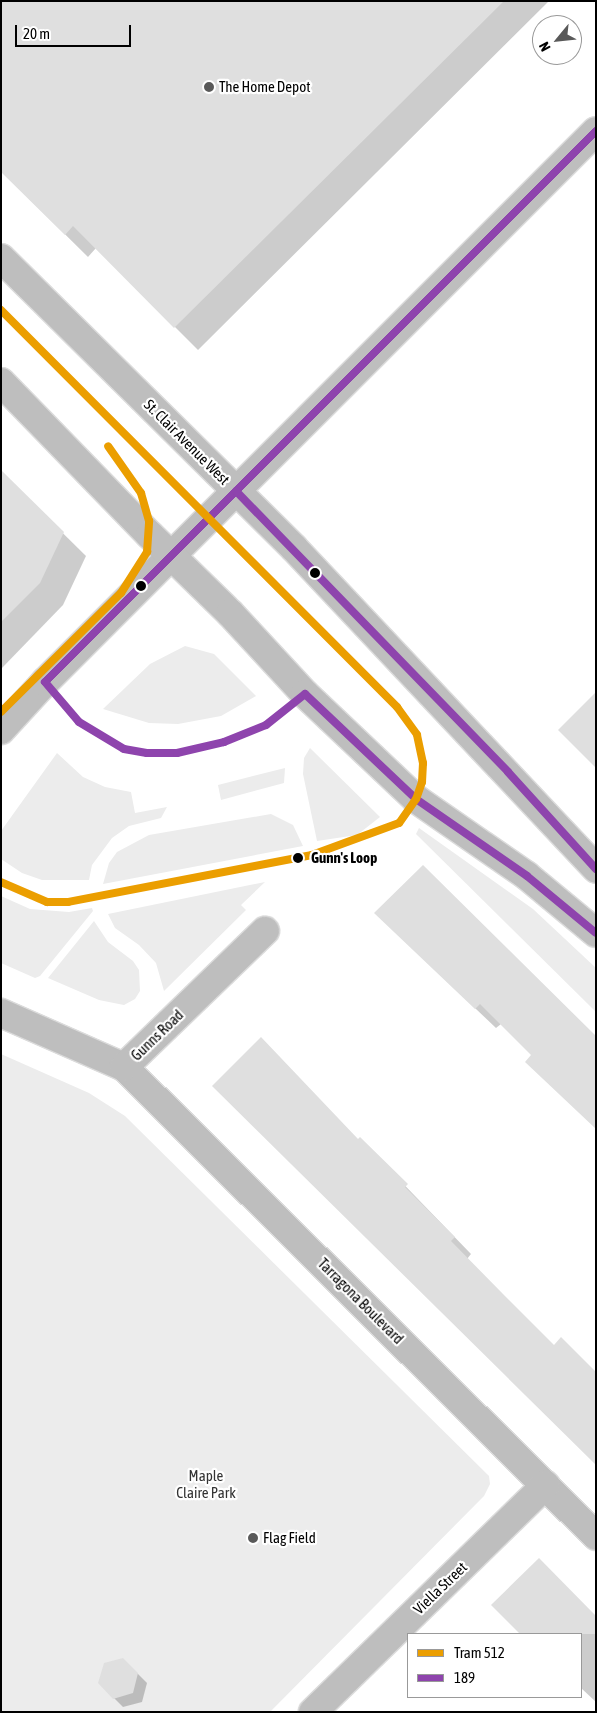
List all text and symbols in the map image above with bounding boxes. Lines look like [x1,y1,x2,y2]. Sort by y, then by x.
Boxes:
scale bar [18,15,134,47]
north arrow [532,15,582,65]
text: 20 m [23,25,50,42]
text: N [536,39,554,54]
place label: The Home Depot [219,78,311,96]
marker: The Home Depot [203,81,215,93]
street label: St. Clair Avenue West [141,396,233,488]
unlabelled marker [310,568,320,578]
unlabelled marker [136,581,146,591]
marker: Gunn's Loop [289,849,307,867]
place label: Gunn's Loop [311,849,377,867]
street label: Gunns Road [127,1006,187,1064]
street label: Tarragona Boulevard [314,1254,408,1348]
park label: Maple Claire Park [176,1466,236,1501]
place label: Flag Field [263,1529,316,1547]
marker: Flag Field [247,1532,259,1544]
street label: Viella Street [409,1558,471,1618]
legend [407,1633,582,1698]
text: Tram 512 [454,1644,505,1661]
text: 189 [454,1669,475,1686]

